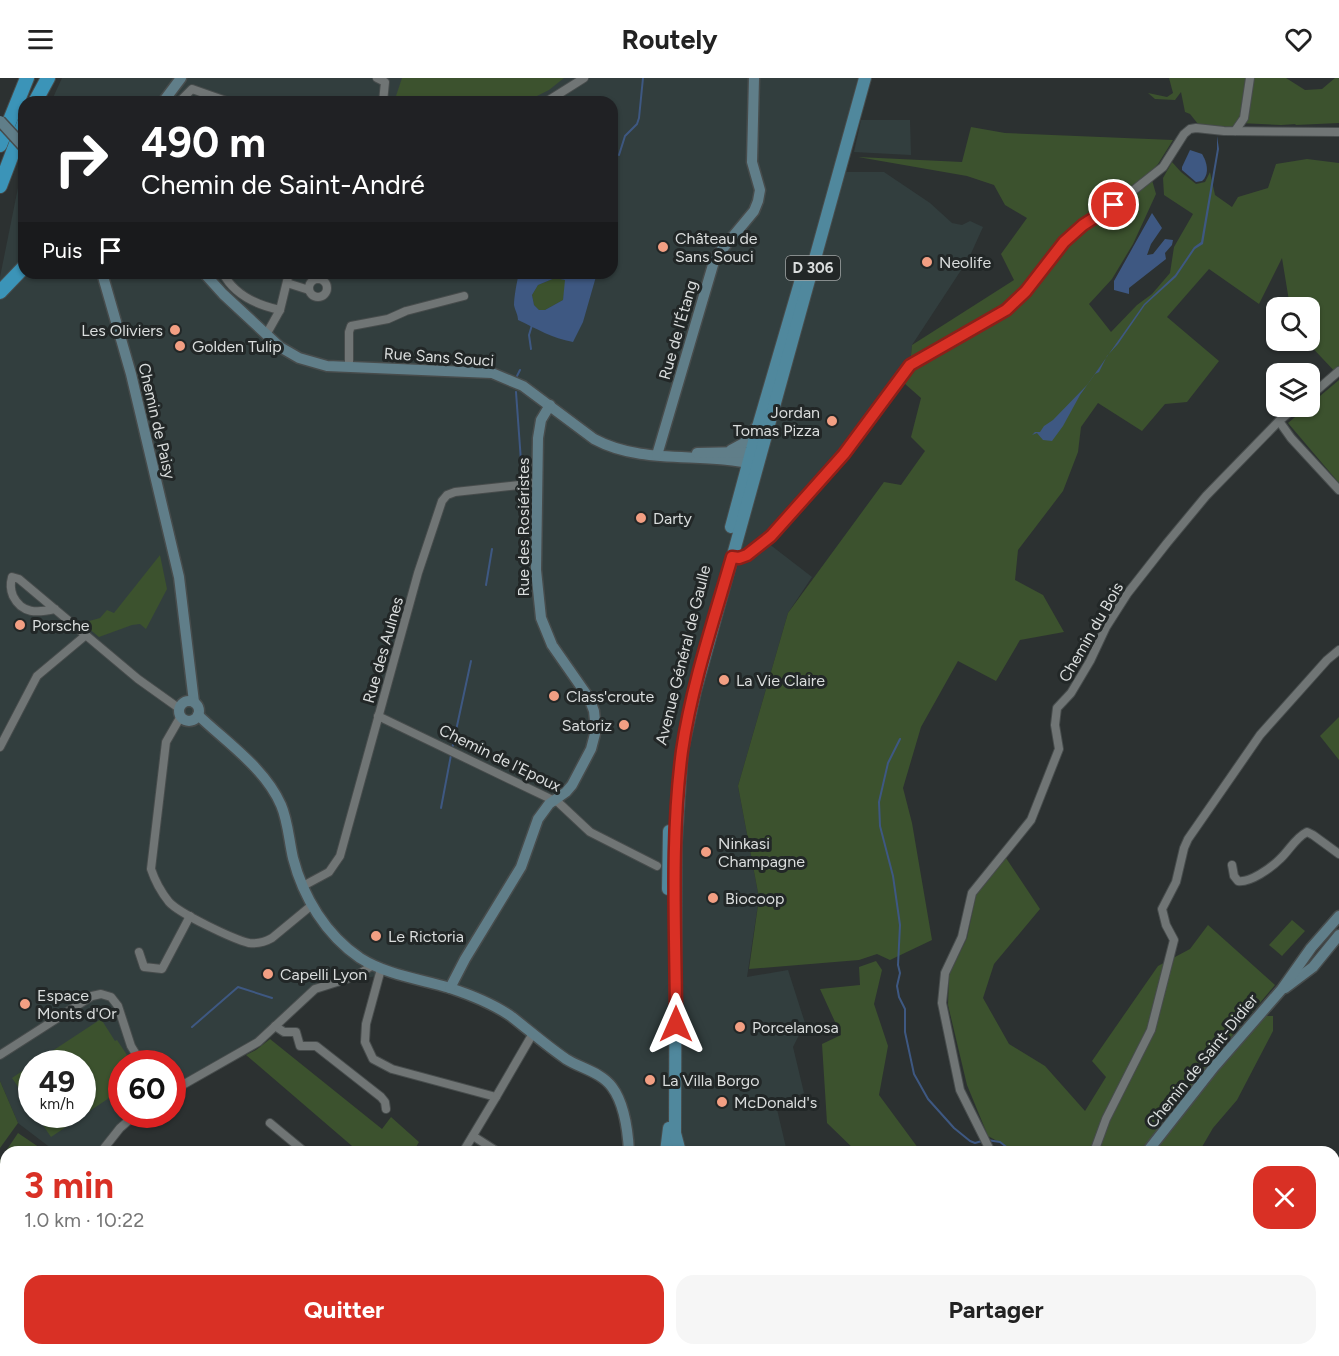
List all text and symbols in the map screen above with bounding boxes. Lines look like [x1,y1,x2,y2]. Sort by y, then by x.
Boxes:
icon: menu [24,23,57,56]
text: Routely [621,23,718,56]
icon: heart [1282,23,1315,56]
text: 490 m [141,117,266,168]
icon: right [42,120,120,198]
text: Chemin de Saint-André [141,168,425,201]
pin [1088,179,1139,230]
icon: arrive [1097,188,1130,221]
place label: Château de Sans Souci [675,229,758,266]
icon: arrive [94,234,127,267]
text: Puis [42,237,82,264]
marker: Château de Sans Souci [656,240,670,254]
place label: Neolife [939,253,991,272]
marker: Neolife [920,255,934,269]
road number: D 306 [786,256,840,280]
street label: Rue de l'Étang [655,278,701,382]
map controls [1266,297,1320,417]
button: search [1266,297,1320,351]
place label: Les Oliviers [81,321,163,340]
marker: Les Oliviers [168,323,182,337]
place label: Golden Tulip [192,337,282,356]
marker: Golden Tulip [173,339,187,353]
street label: Rue Sans Souci [383,344,495,370]
street label: Chemin de Paisy [134,361,180,481]
button: layers [1266,363,1320,417]
place label: Jordan Tomas Pizza [733,403,820,440]
marker: Jordan Tomas Pizza [825,414,839,428]
street label: Rue des Rosiéristes [514,457,533,597]
place label: Darty [653,509,693,528]
marker: Darty [634,511,648,525]
street label: Avenue Général de Gaulle [651,563,715,747]
street label: Chemin du Bois [1055,579,1127,685]
street label: Rue des Aulnes [359,595,407,705]
place label: Porsche [32,616,90,635]
marker: Porsche [13,618,27,632]
place label: La Vie Claire [736,671,825,690]
marker: La Vie Claire [717,673,731,687]
place label: Class'croute [566,687,655,706]
marker: Class'croute [547,689,561,703]
place label: Satoriz [562,716,612,735]
marker: Satoriz [617,718,631,732]
street label: Chemin de l'Epoux [436,720,564,796]
place label: Ninkasi Champagne [718,834,805,871]
marker: Ninkasi Champagne [699,845,713,859]
place label: Biocoop [725,889,784,908]
marker: Biocoop [706,891,720,905]
place label: Le Rictoria [388,927,464,946]
marker: Le Rictoria [369,929,383,943]
place label: Capelli Lyon [280,965,367,984]
marker: Capelli Lyon [261,967,275,981]
place label: Espace Monts d'Or [37,986,117,1023]
street label: Chemin de Saint-Didier [1142,990,1262,1132]
position arrow [644,992,708,1056]
marker: Espace Monts d'Or [18,997,32,1011]
place label: Porcelanosa [752,1018,839,1037]
marker: Porcelanosa [733,1020,747,1034]
speed limit sign: 60 [108,1050,186,1128]
text: 49 [39,1063,75,1100]
place label: La Villa Borgo [662,1071,760,1090]
marker: La Villa Borgo [643,1073,657,1087]
place label: McDonald's [734,1093,817,1112]
text: km/h [40,1095,74,1113]
marker: McDonald's [715,1095,729,1109]
text: 3 min [24,1164,114,1207]
button: close [1253,1166,1316,1229]
text: 1.0 km · 10:22 [24,1208,144,1232]
button: Quitter [24,1275,664,1344]
button: Partager [676,1275,1316,1344]

